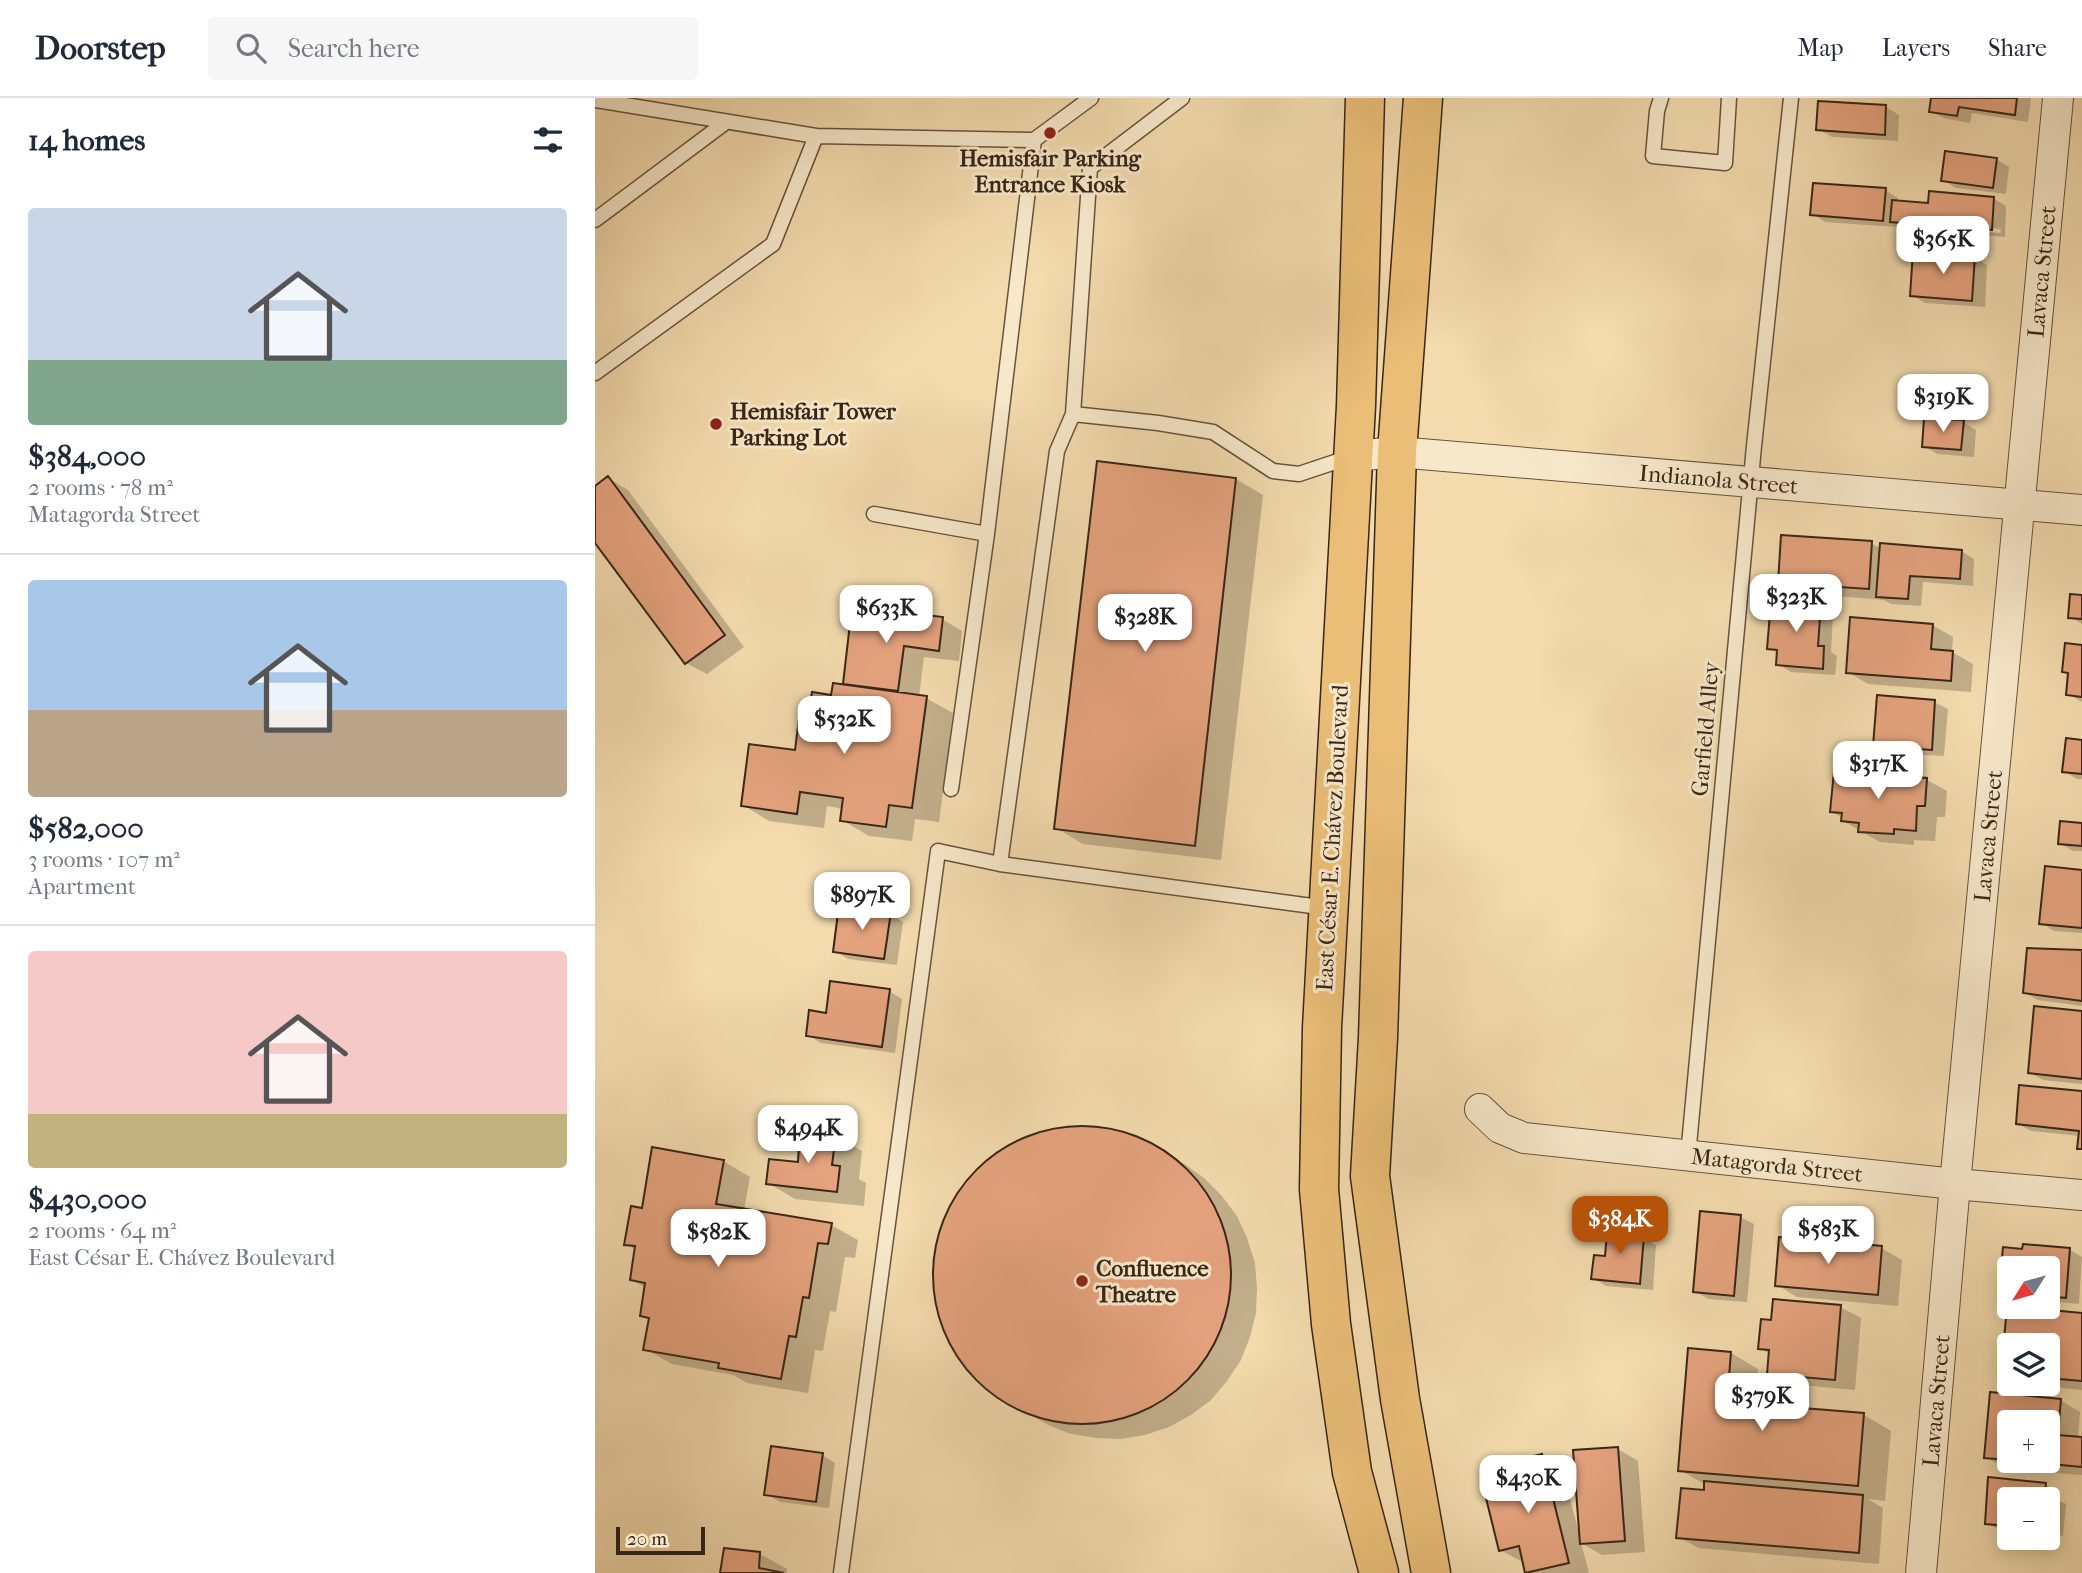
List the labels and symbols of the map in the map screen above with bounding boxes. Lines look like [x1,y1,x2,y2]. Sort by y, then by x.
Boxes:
marker: Hemisfair Parking Entrance Kiosk [1042,125,1058,141]
place label: Hemisfair Parking Entrance Kiosk [959,145,1142,198]
street label: Lavaca Street [2022,204,2062,339]
pin: $365K [1894,216,1992,276]
pin: $319K [1894,374,1992,434]
place label: Hemisfair Tower Parking Lot [730,398,897,451]
marker: Hemisfair Tower Parking Lot [708,416,724,432]
street label: Indianola Street [1638,460,1799,500]
pin: $323K [1747,574,1845,634]
pin: $633K [837,586,935,645]
pin: $328K [1096,594,1194,654]
street label: Garfield Alley [1686,660,1725,798]
street label: East César E. Chávez Boulevard [1311,683,1354,992]
pin: $532K [795,696,893,756]
pin: $317K [1829,742,1927,801]
street label: Lavaca Street [1969,769,2008,903]
pin: $897K [813,872,911,932]
pin: $494K [759,1105,857,1165]
street label: Matagorda Street [1690,1143,1864,1188]
pin: $384K [1571,1196,1669,1256]
pin: $583K [1779,1206,1877,1266]
pin: $582K [669,1210,767,1269]
place label: Confluence Theatre [1095,1255,1209,1308]
north arrow [1997,1256,2060,1320]
marker: Confluence Theatre [1074,1273,1090,1289]
street label: Lavaca Street [1917,1333,1956,1468]
pin: $379K [1713,1374,1811,1433]
pin: $430K [1479,1456,1577,1515]
scale bar [616,1524,705,1556]

